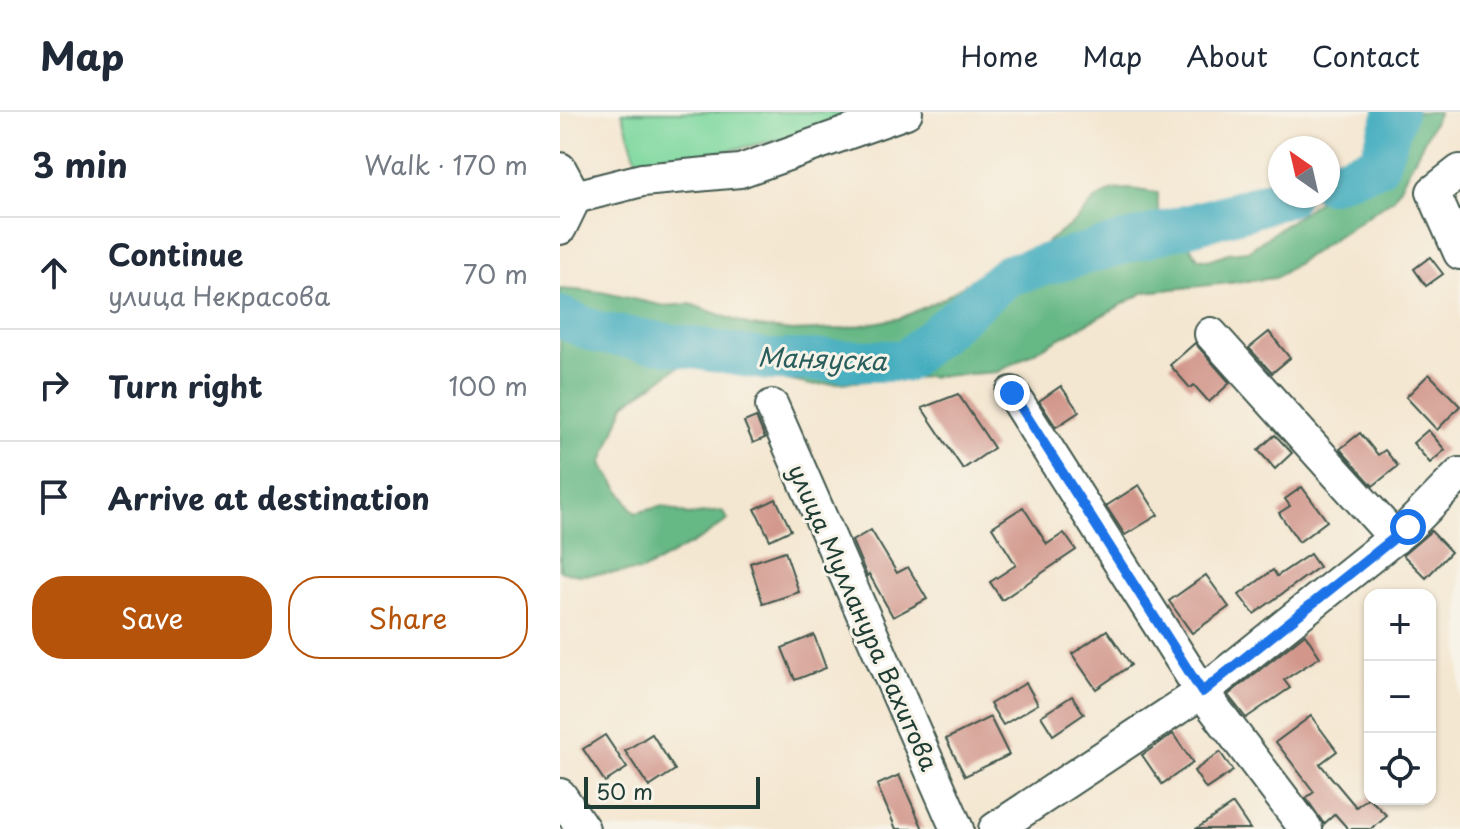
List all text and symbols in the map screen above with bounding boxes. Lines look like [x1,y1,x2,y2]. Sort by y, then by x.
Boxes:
text: Map [40,27,124,84]
text: Home [960,34,1038,77]
text: Map [1082,34,1142,77]
text: About [1186,34,1268,77]
text: Contact [1312,34,1420,77]
north arrow [1268,136,1340,208]
text: 3 min [32,138,128,190]
text: Walk · 170 m [364,145,528,184]
text: Continue [108,231,243,276]
icon: ahead [32,251,76,295]
text: 70 m [463,254,528,293]
text: улица Некрасова [108,276,330,315]
water label: Маняуска [757,336,888,380]
icon: right [32,363,76,407]
text: Turn right [108,363,263,408]
text: 100 m [448,366,528,405]
route end [994,375,1030,411]
street label: улица Мулланура Вахитова [780,458,948,776]
icon: arrive [32,475,76,519]
text: Arrive at destination [108,475,430,520]
route start [1390,509,1426,545]
button: Save [32,576,272,659]
button: Share [288,576,528,659]
map controls [1364,589,1436,805]
button: + [1364,589,1436,661]
button: − [1364,661,1436,733]
button: locate [1364,733,1436,805]
scale bar [584,773,760,809]
text: 50 m [596,774,653,807]

